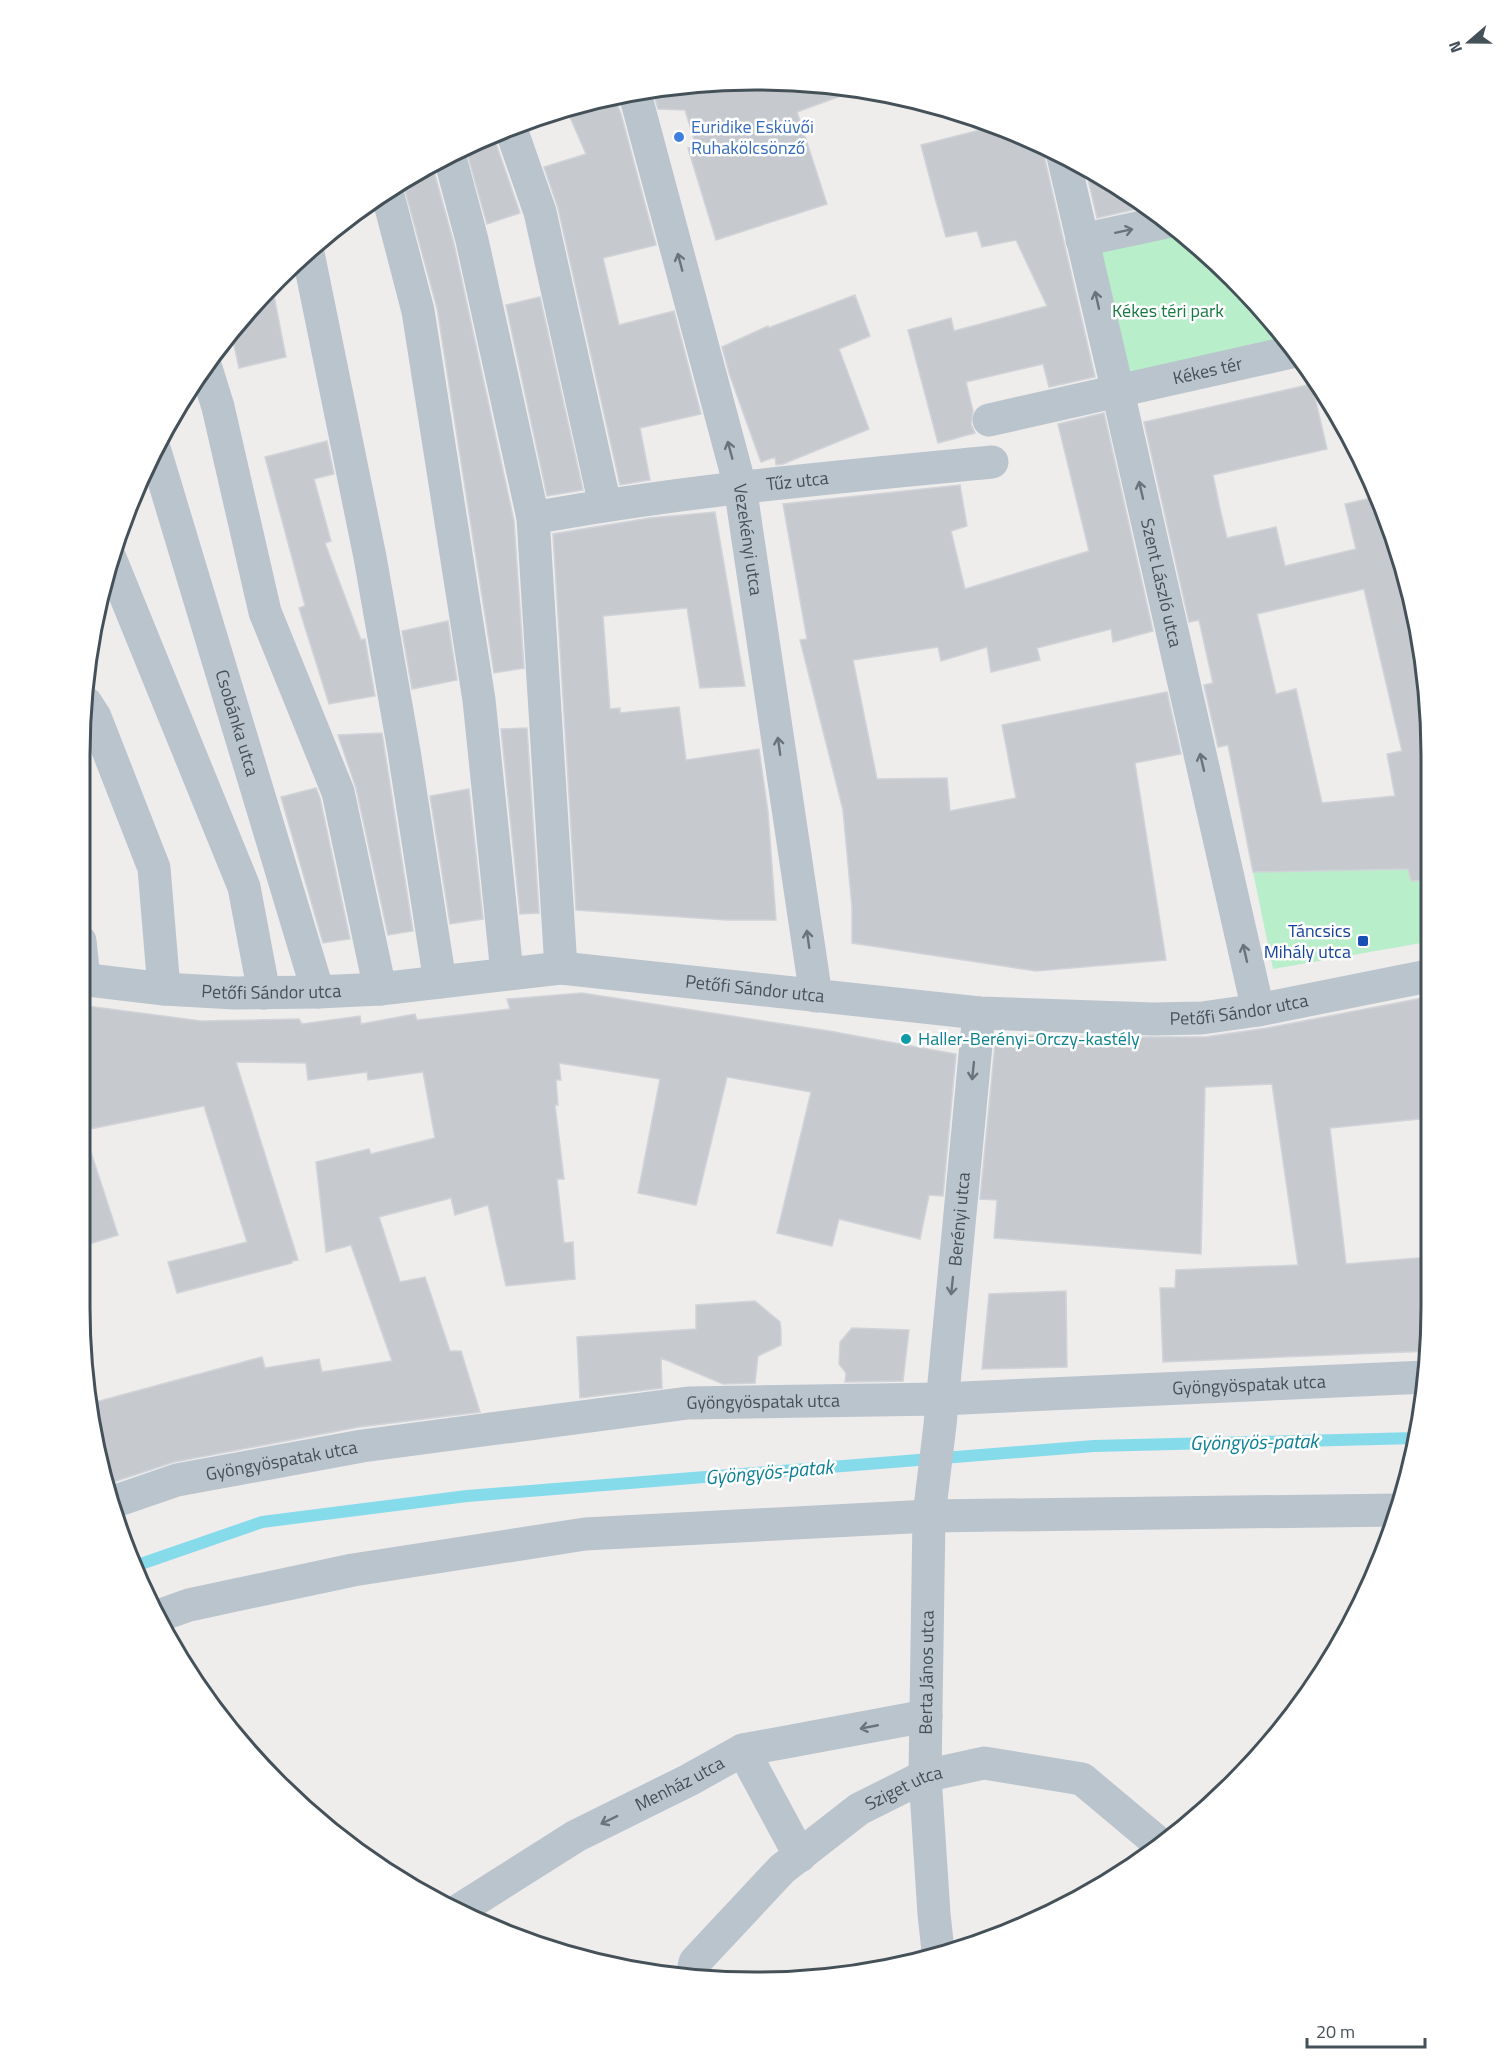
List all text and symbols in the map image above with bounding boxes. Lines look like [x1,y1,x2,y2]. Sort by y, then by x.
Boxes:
north arrow [1439,12,1499,72]
text: N [1442,38,1468,56]
place label: Euridike Esküvői Ruhakölcsönző [691,113,814,161]
marker: Euridike Esküvői Ruhakölcsönző [672,130,686,144]
one-way arrow [1114,225,1134,236]
one-way arrow [674,252,685,271]
one-way arrow [1090,291,1102,310]
park label: Kékes téri park [1112,297,1224,324]
street label: Kékes tér [1170,349,1245,391]
one-way arrow [724,441,736,460]
street label: Tűz utca [765,464,830,498]
one-way arrow [1134,481,1146,500]
street label: Vezekényi utca [727,482,770,597]
street label: Szent László utca [1134,516,1189,650]
street label: Csobánka utca [209,666,266,779]
one-way arrow [773,736,784,756]
one-way arrow [1196,753,1207,773]
place label: Táncsics Mihály utca [1264,917,1351,965]
one-way arrow [802,929,813,949]
marker: Táncsics Mihály utca [1356,934,1370,948]
one-way arrow [1239,943,1250,963]
street label: Petőfi Sándor utca [684,967,826,1009]
street label: Petőfi Sándor utca [201,977,342,1006]
street label: Petőfi Sándor utca [1169,986,1310,1032]
place label: Haller-Berényi-Orczy-kastély [918,1025,1140,1052]
marker: Haller-Berényi-Orczy-kastély [899,1032,913,1046]
one-way arrow [967,1061,978,1081]
street label: Berényi utca [941,1171,977,1267]
one-way arrow [946,1276,957,1296]
street label: Gyöngyöspatak utca [1172,1368,1326,1402]
street label: Gyöngyöspatak utca [686,1387,840,1416]
water label: Gyöngyös-patak [1190,1425,1320,1458]
street label: Gyöngyöspatak utca [203,1433,359,1487]
water label: Gyöngyös-patak [704,1450,836,1493]
street label: Berta János utca [912,1610,941,1735]
one-way arrow [859,1722,879,1733]
street label: Menház utca [630,1749,729,1818]
street label: Sziget utca [860,1759,945,1817]
one-way arrow [600,1815,618,1826]
scale bar [1307,2011,1426,2049]
text: 20 m [1316,2018,1355,2045]

